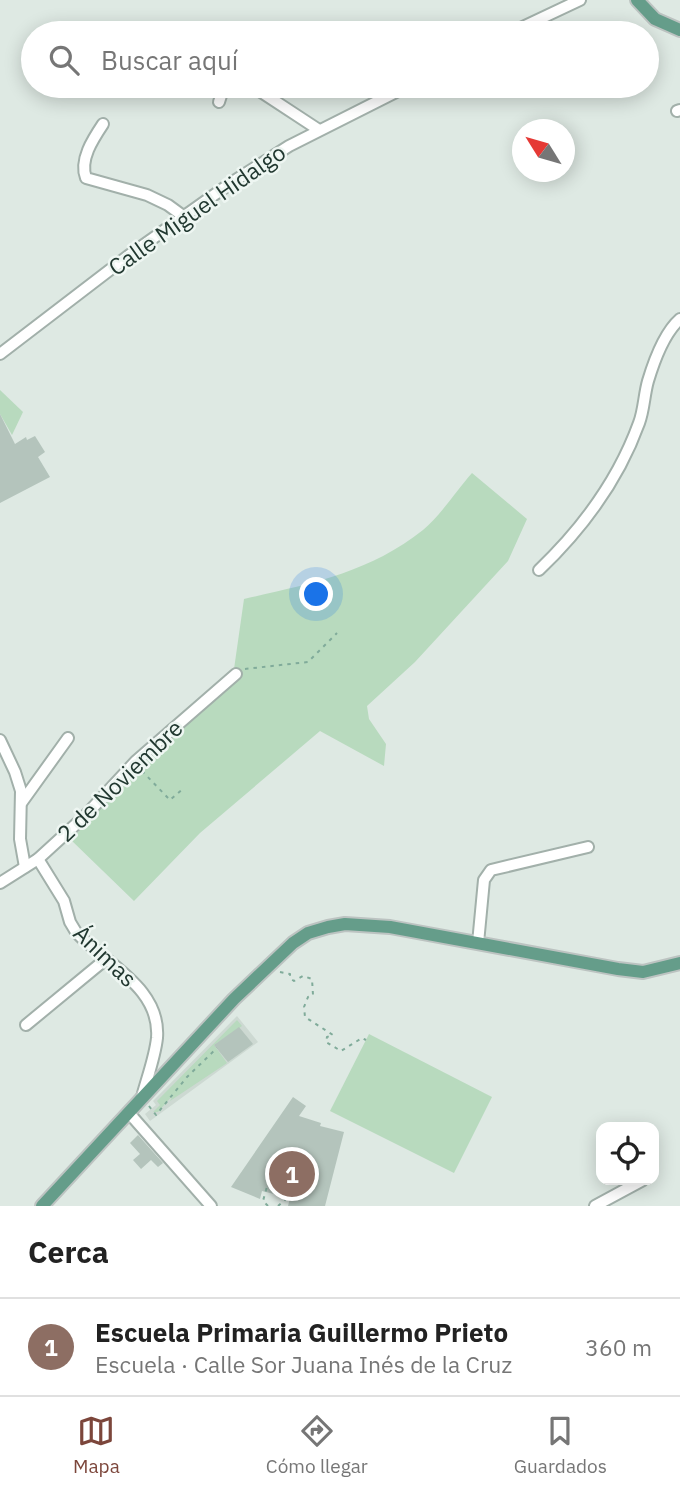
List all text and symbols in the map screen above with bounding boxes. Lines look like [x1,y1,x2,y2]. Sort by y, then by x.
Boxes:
search box [21,21,659,98]
icon: search [45,41,83,79]
text: Buscar aquí [101,43,238,77]
north arrow [512,119,575,182]
street label: Calle Miguel Hidalgo [102,137,291,282]
your location [299,577,333,611]
street label: 2 de Noviembre [50,713,189,848]
street label: Ánimas [68,918,144,993]
map controls [596,1122,659,1185]
button: locate [596,1122,659,1185]
pin: 1 [269,1148,315,1200]
text: Cerca [28,1232,109,1271]
text: Escuela Primaria Guillermo Prieto [95,1315,508,1349]
text: 1 [44,1332,58,1362]
text: 360 m [585,1332,652,1362]
text: Escuela · Calle Sor Juana Inés de la Cruz [95,1349,512,1379]
tab: Mapa [73,1412,120,1478]
tab: Cómo llegar [266,1412,368,1478]
tab: Guardados [514,1412,607,1478]

